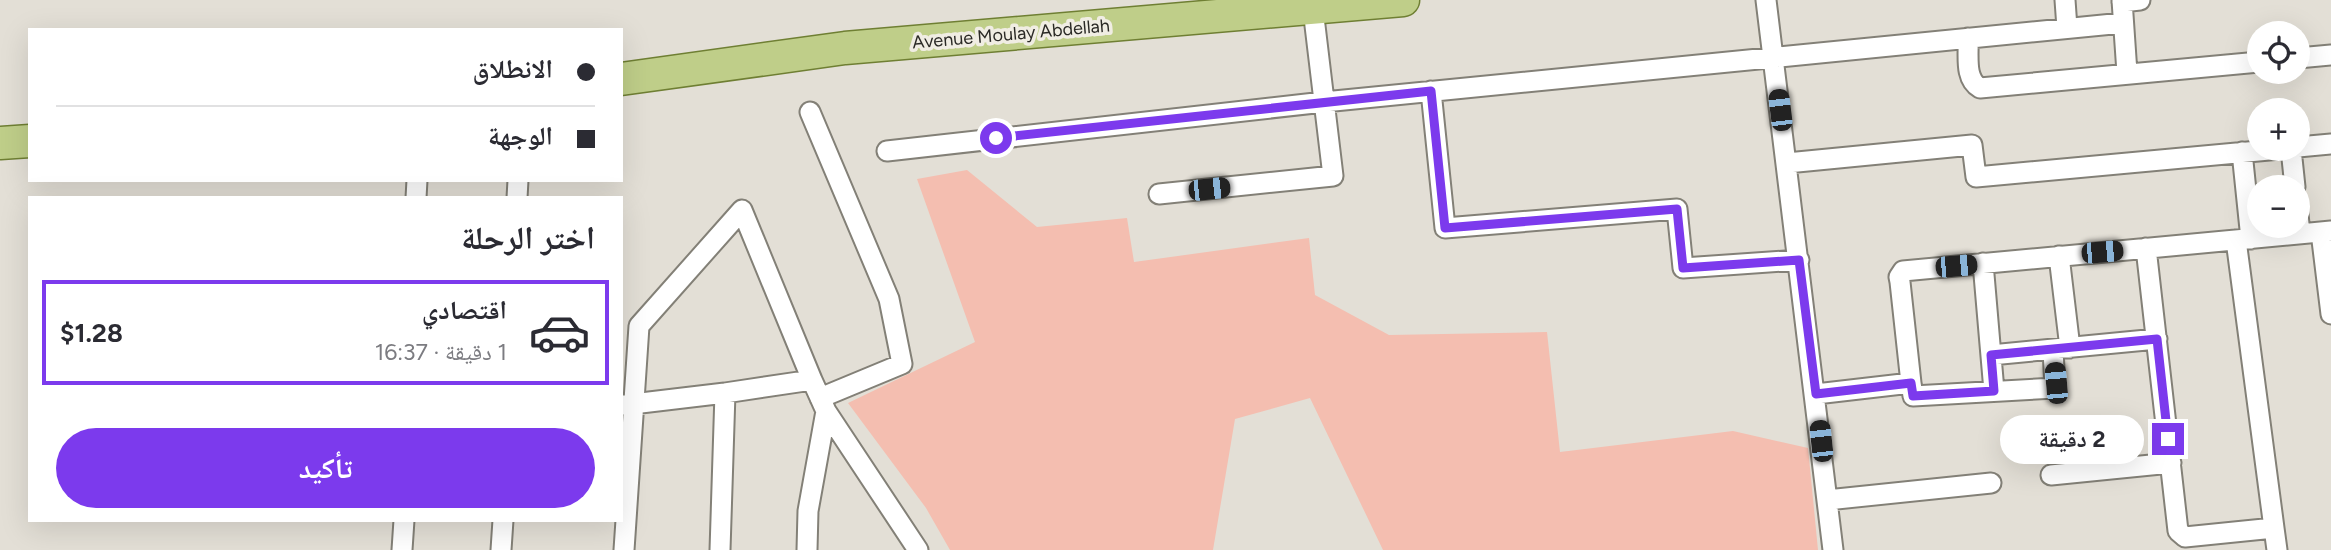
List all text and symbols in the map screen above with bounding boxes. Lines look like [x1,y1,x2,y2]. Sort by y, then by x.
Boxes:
street label: Avenue Moulay Abdellah [911,14,1111,54]
map controls [2247,21,2310,238]
button: locate [2247,21,2310,84]
text: الانطلاق [473,53,553,85]
car [1768,88,1793,132]
button: + [2247,98,2310,161]
text: الوجهة [488,120,553,152]
route start [980,122,1012,154]
button: − [2247,175,2310,238]
car [1188,176,1231,202]
text: اختر الرحلة [461,219,595,257]
car [2081,240,2124,264]
car [1935,254,1978,278]
text: اقتصادي [422,294,507,326]
icon: car [528,301,591,364]
text: $1.28 [60,317,123,349]
text: 1 دقيقة · 16:37 [375,338,507,366]
car [2044,361,2069,405]
callout: 2 دقيقة [2000,414,2144,464]
car [1809,419,1834,463]
route end [2152,423,2184,455]
text: 2 دقيقة [2038,425,2106,453]
button: تأكيد [56,428,595,508]

